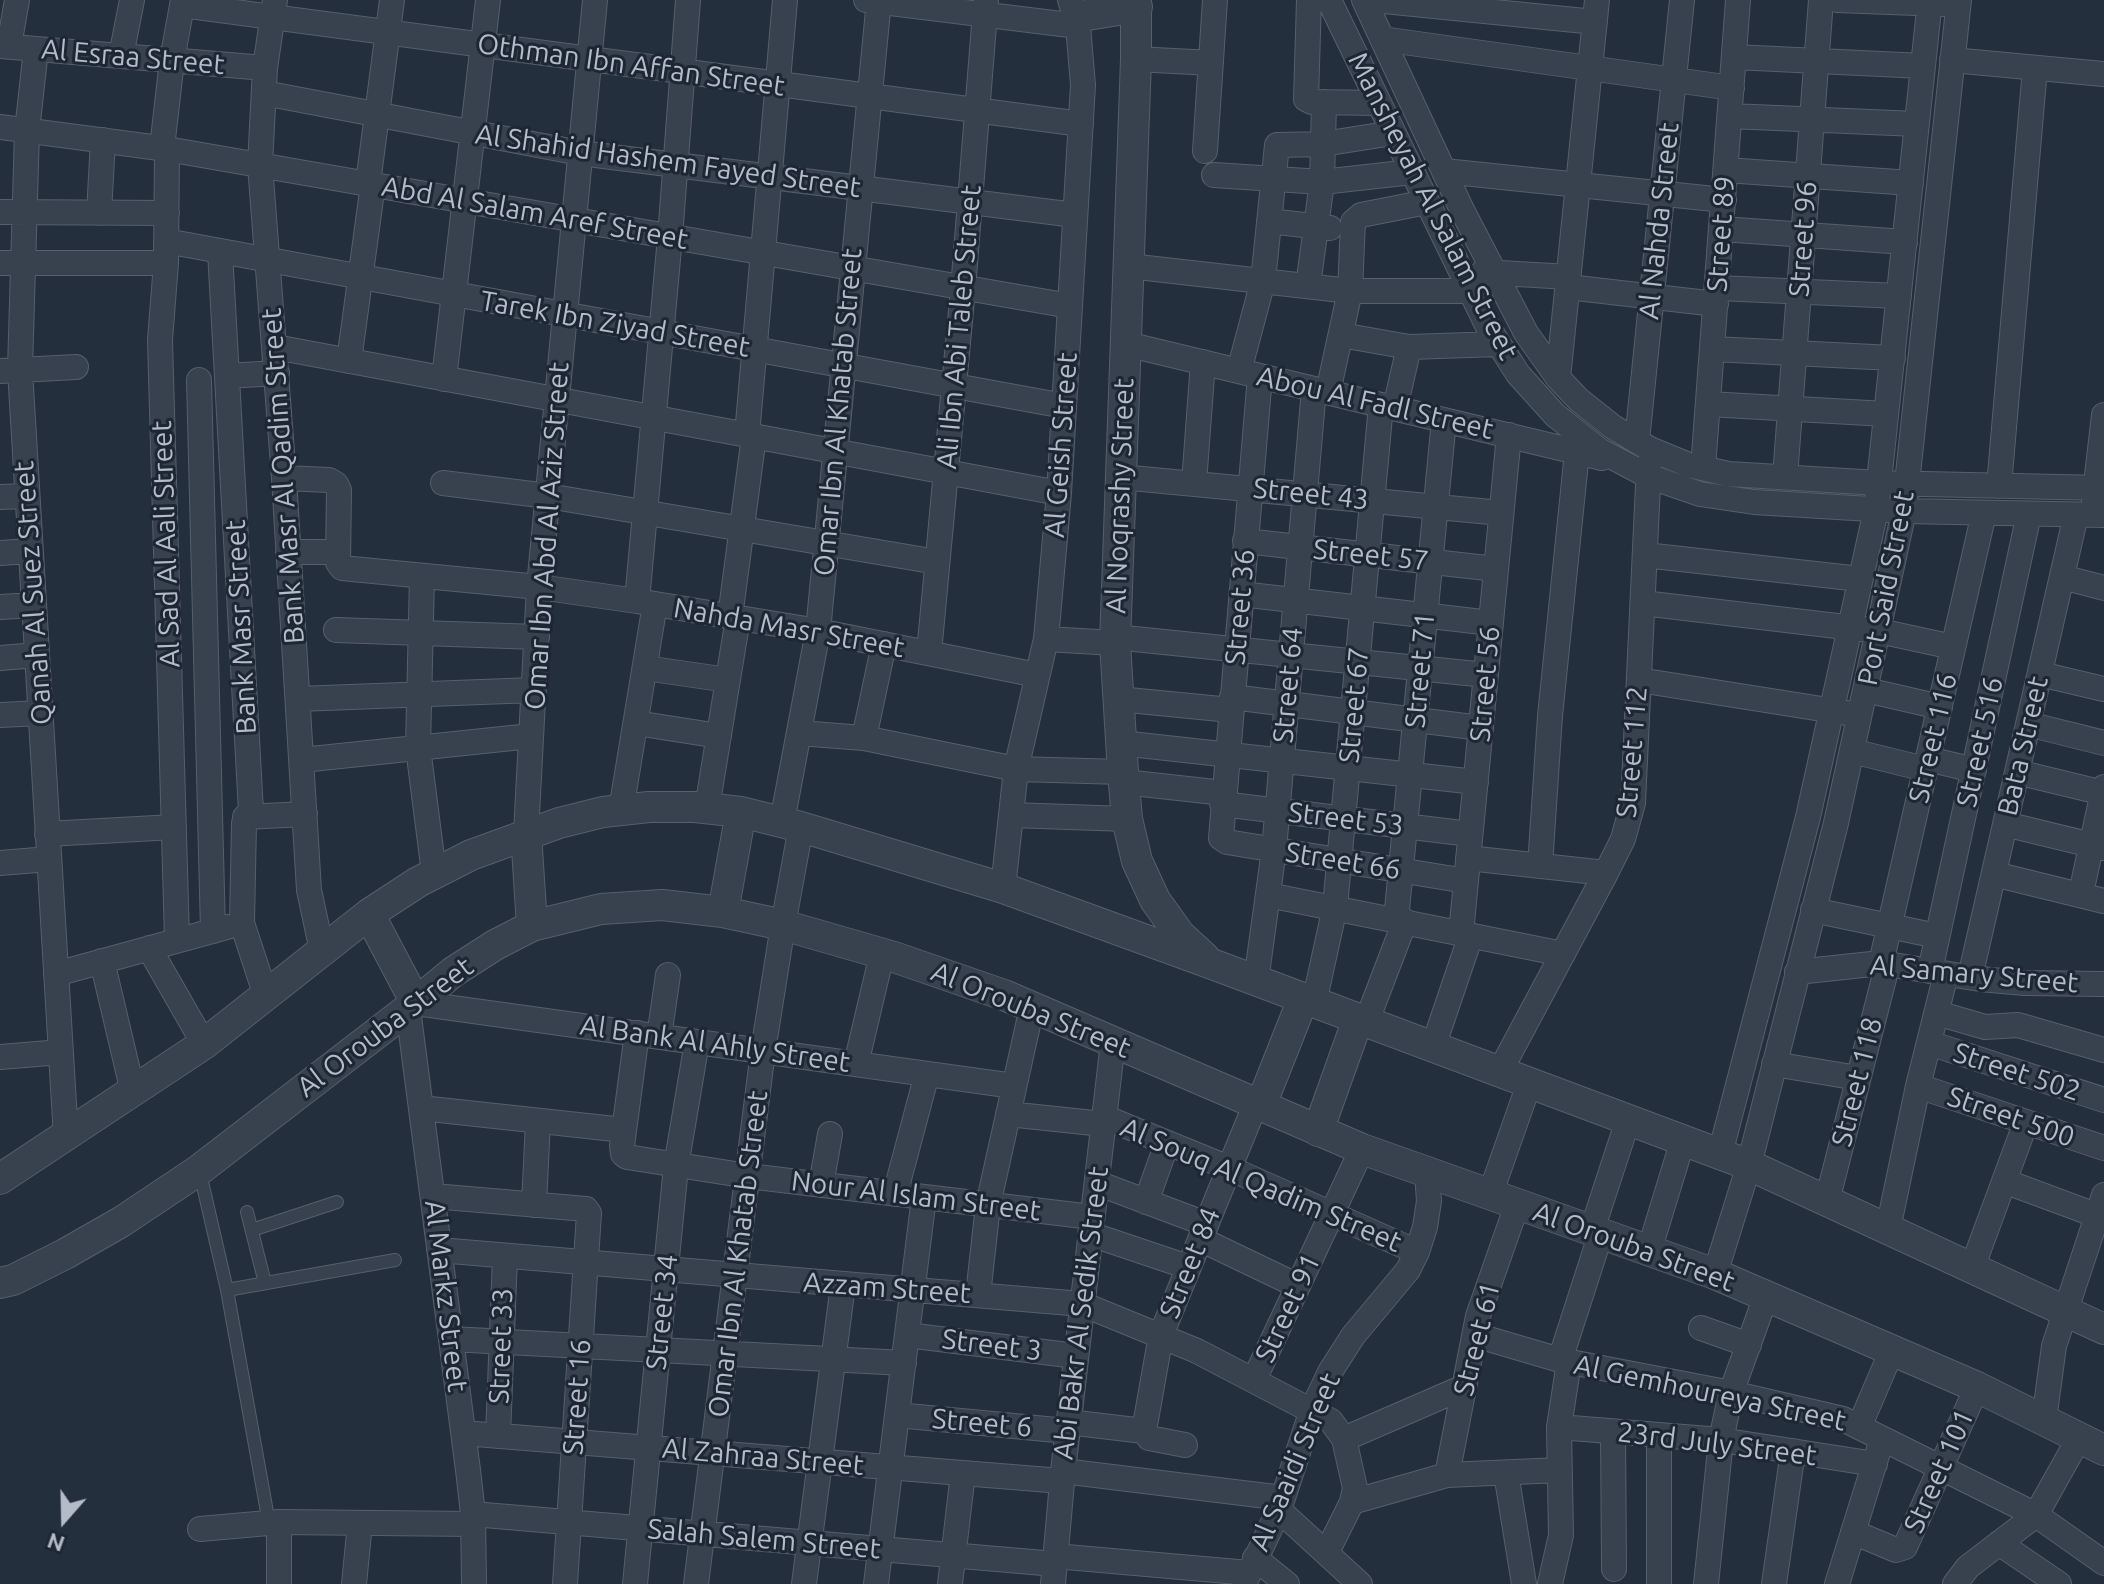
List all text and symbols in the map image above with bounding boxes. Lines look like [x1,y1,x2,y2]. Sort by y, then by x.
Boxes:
street label: Othman Ibn Affan Street [475,27,787,103]
street label: Al Esraa Street [40,32,226,82]
street label: Mansheyah Al Salam Street [1341,47,1525,365]
street label: Al Shahid Hashem Fayed Street [473,117,863,205]
street label: Al Nahda Street [1632,121,1686,321]
street label: Abd Al Salam Aref Street [379,170,691,256]
street label: Street 89 [1700,175,1742,293]
street label: Street 96 [1782,180,1824,298]
street label: Ali Ibn Abi Taleb Street [930,184,988,470]
street label: Omar Ibn Al Khatab Street [807,247,869,577]
street label: Tarek Ibn Ziyad Street [478,284,752,364]
street label: Bank Masr Al Qadim Street [255,307,311,645]
street label: Al Geish Street [1038,351,1084,539]
street label: Abou Al Fadl Street [1253,359,1497,447]
street label: Omar Ibn Abd Al Aziz Street [518,361,576,711]
street label: Al Noqrashy Street [1099,378,1141,614]
street label: Al Sad Al Aali Street [145,420,187,668]
street label: Qanah Al Suez Street [7,460,59,726]
street label: Street 43 [1251,471,1371,517]
street label: Port Said Street [1851,488,1921,688]
street label: Bank Masr Street [219,519,263,735]
street label: Street 57 [1311,532,1431,578]
street label: Street 36 [1218,548,1262,666]
street label: Nahda Masr Street [671,591,907,665]
street label: Street 71 [1398,611,1442,729]
street label: Street 56 [1463,625,1507,743]
street label: Street 64 [1266,626,1310,744]
street label: Street 67 [1332,646,1376,764]
street label: Street 116 [1902,670,1964,806]
street label: Bata Street [1991,673,2055,819]
street label: Street 516 [1950,674,2010,810]
street label: Street 112 [1610,685,1654,819]
street label: Street 53 [1286,795,1406,843]
street label: Street 66 [1283,835,1403,887]
street label: Al Samary Street [1868,948,2080,1000]
street label: Al Orouba Street [290,950,480,1104]
street label: Al Orouba Street [926,955,1136,1065]
street label: Al Bank Al Ahly Street [578,1008,852,1080]
street label: Street 118 [1825,1014,1889,1150]
street label: Street 502 [1949,1036,2085,1108]
street label: Street 500 [1943,1080,2079,1154]
street label: Omar Ibn Al Khatab Street [701,1089,775,1419]
street label: Al Souq Al Qadim Street [1116,1111,1406,1259]
street label: Nour Al Islam Street [789,1164,1043,1228]
street label: Abi Bakr Al Sedik Street [1046,1164,1116,1462]
street label: Al Orouba Street [1529,1195,1739,1299]
street label: Al Markz Street [418,1198,474,1394]
street label: Street 84 [1153,1203,1227,1323]
street label: Street 91 [1248,1248,1328,1368]
street label: Street 34 [639,1252,685,1372]
street label: Azzam Street [802,1265,972,1311]
street label: Street 61 [1447,1279,1507,1399]
street label: Street 33 [482,1287,520,1405]
street label: Street 3 [940,1322,1044,1368]
street label: Street 16 [556,1338,598,1456]
street label: Al Gemhoureya Street [1571,1348,1849,1438]
street label: Al Saaidi Street [1242,1368,1348,1556]
street label: Street 6 [931,1402,1033,1444]
street label: Street 101 [1897,1404,1981,1538]
street label: 23rd July Street [1616,1415,1818,1473]
street label: Al Zahraa Street [661,1431,865,1483]
north arrow [24,1480,104,1560]
street label: Salah Salem Street [646,1512,882,1566]
text: N [44,1528,68,1558]

